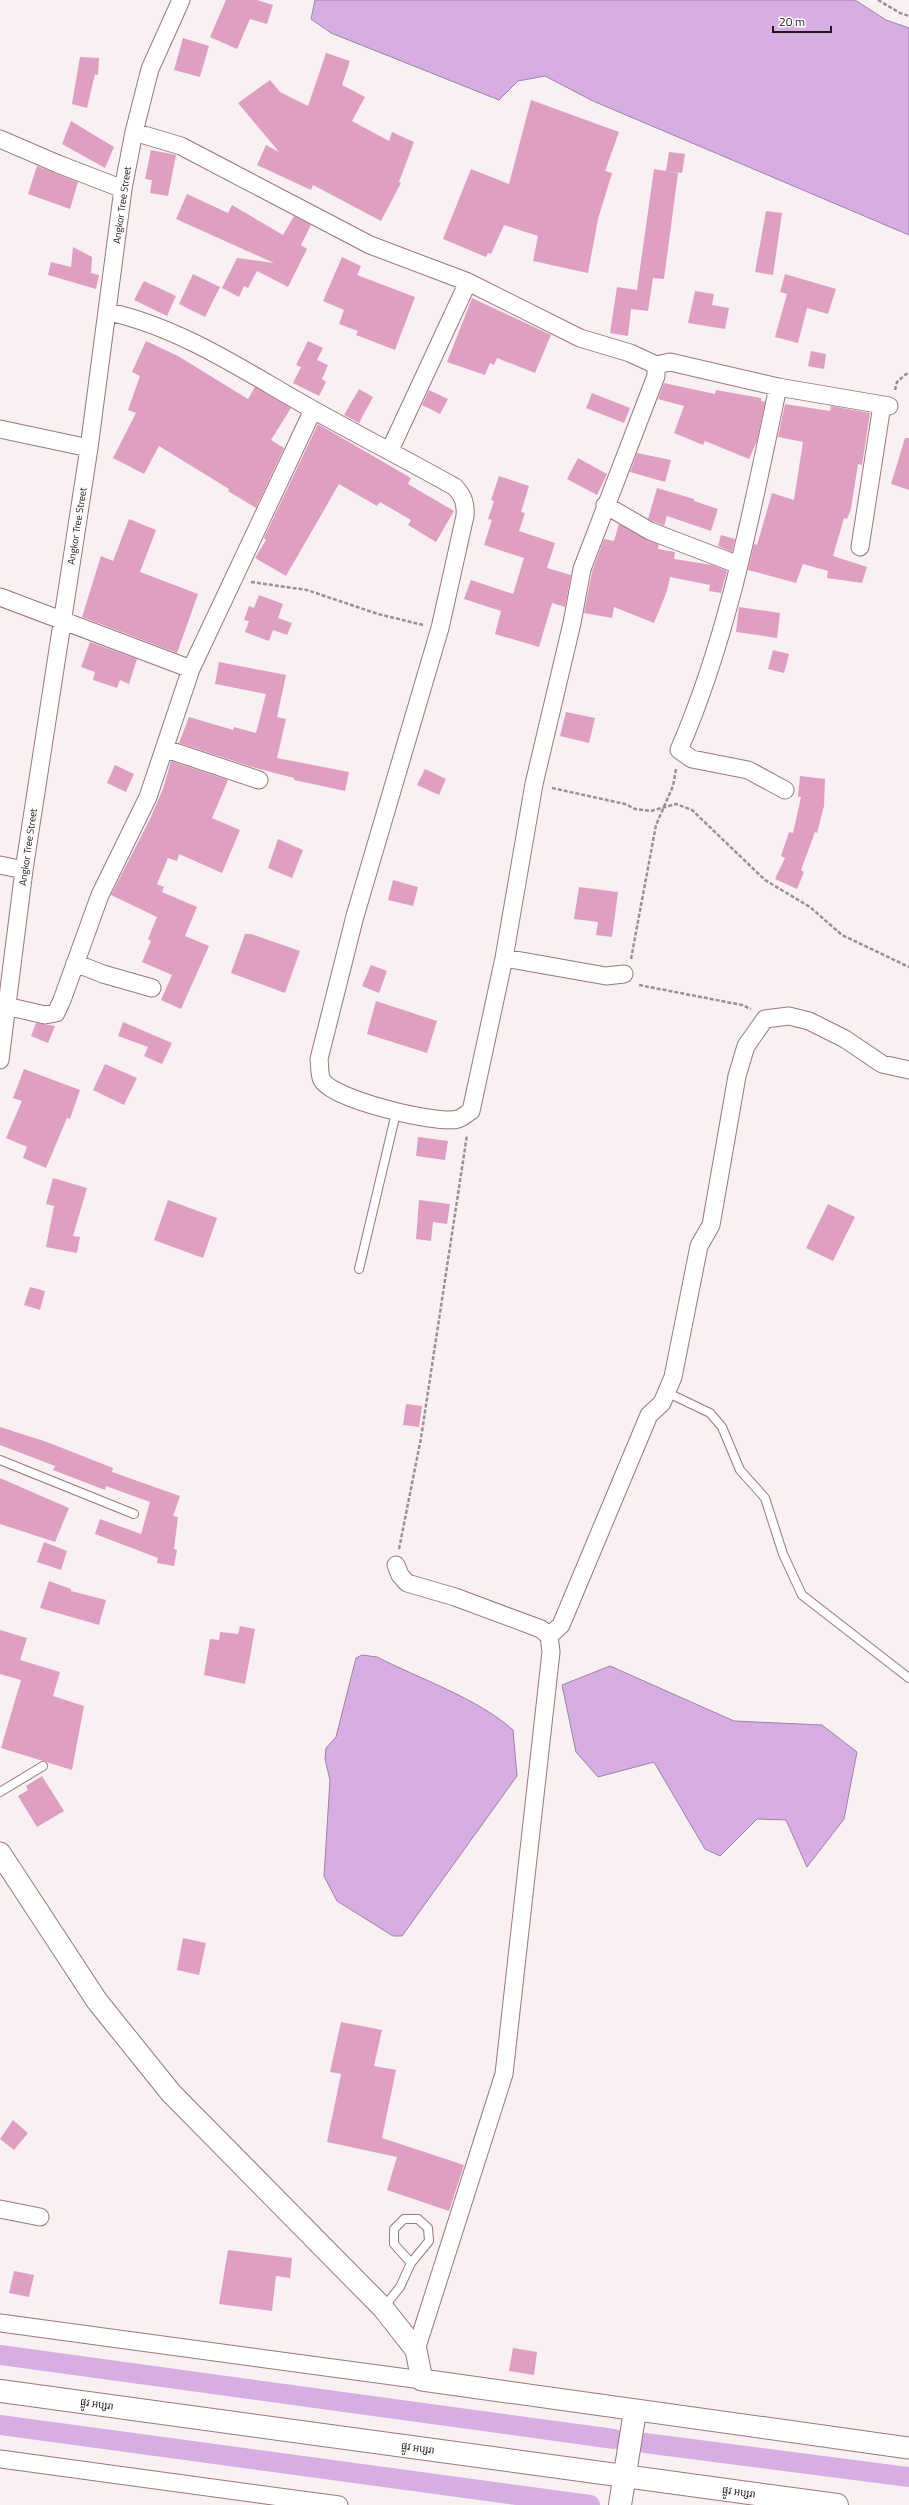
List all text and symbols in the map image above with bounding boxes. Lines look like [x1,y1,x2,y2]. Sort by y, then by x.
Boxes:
scale bar [773,8,831,34]
text: 20 m [779,12,805,31]
street label: Angkor Tree Street [109,165,135,245]
street label: Angkor Tree Street [63,486,91,566]
street label: Angkor Tree Street [15,807,41,887]
street label: ផ្លូវ អប្សរា [79,2394,115,2416]
street label: ផ្លូវ អប្សរា [400,2438,436,2460]
street label: ផ្លូវ អប្សរា [721,2482,757,2504]

